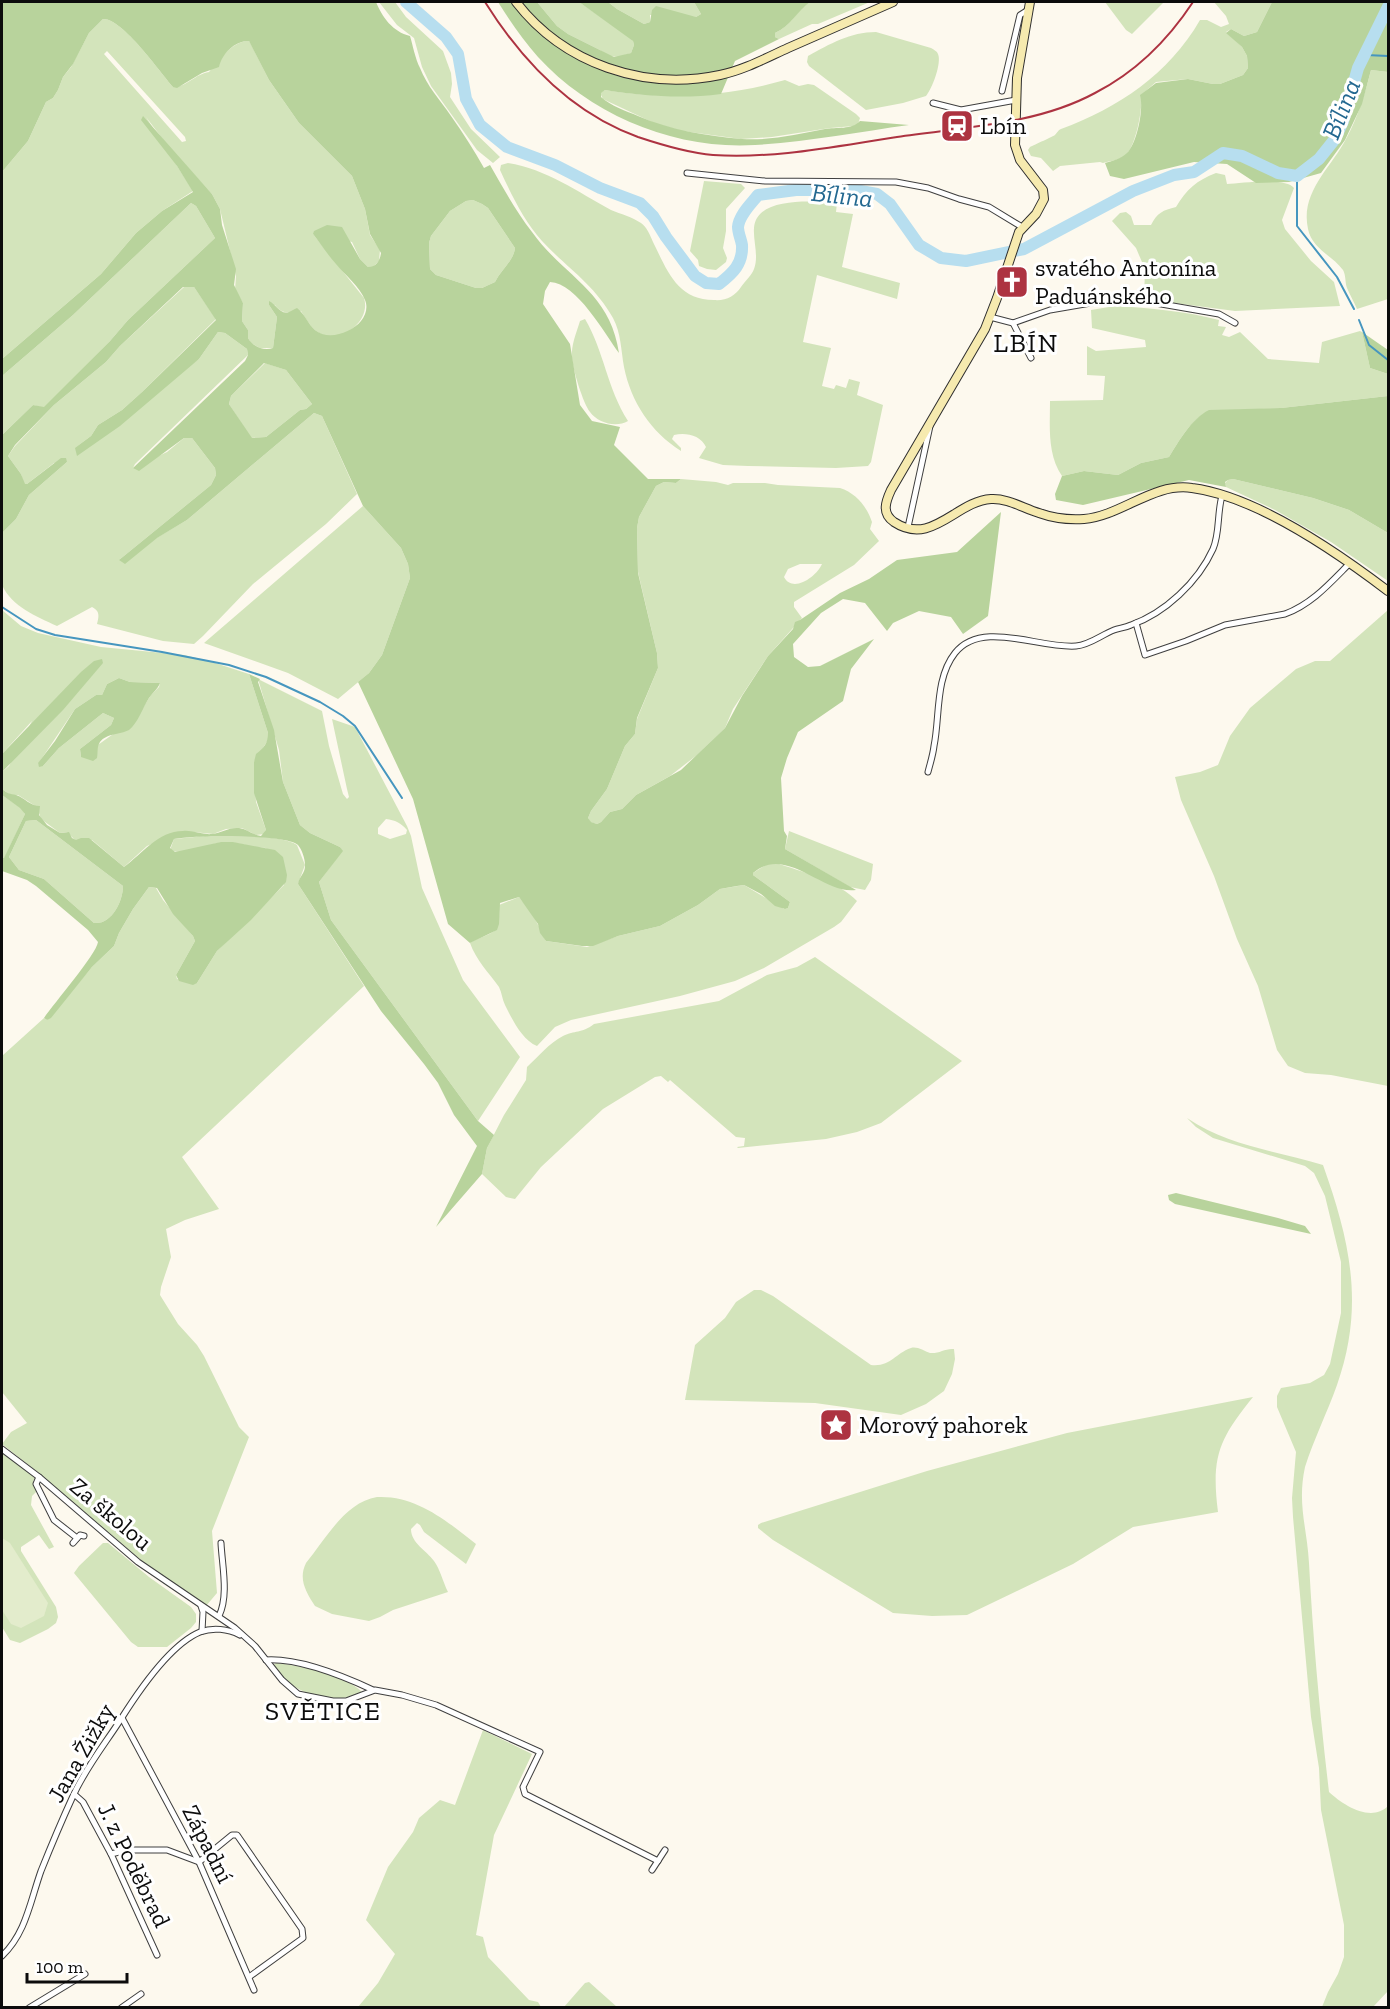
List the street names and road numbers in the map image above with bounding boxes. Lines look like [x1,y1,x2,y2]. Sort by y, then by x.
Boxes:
street label: Za školou [64,1471,159,1557]
street label: Jana Žižky [41,1698,121,1807]
street label: J. z Poděbrad [92,1798,177,1932]
street label: Západní [176,1800,241,1888]

